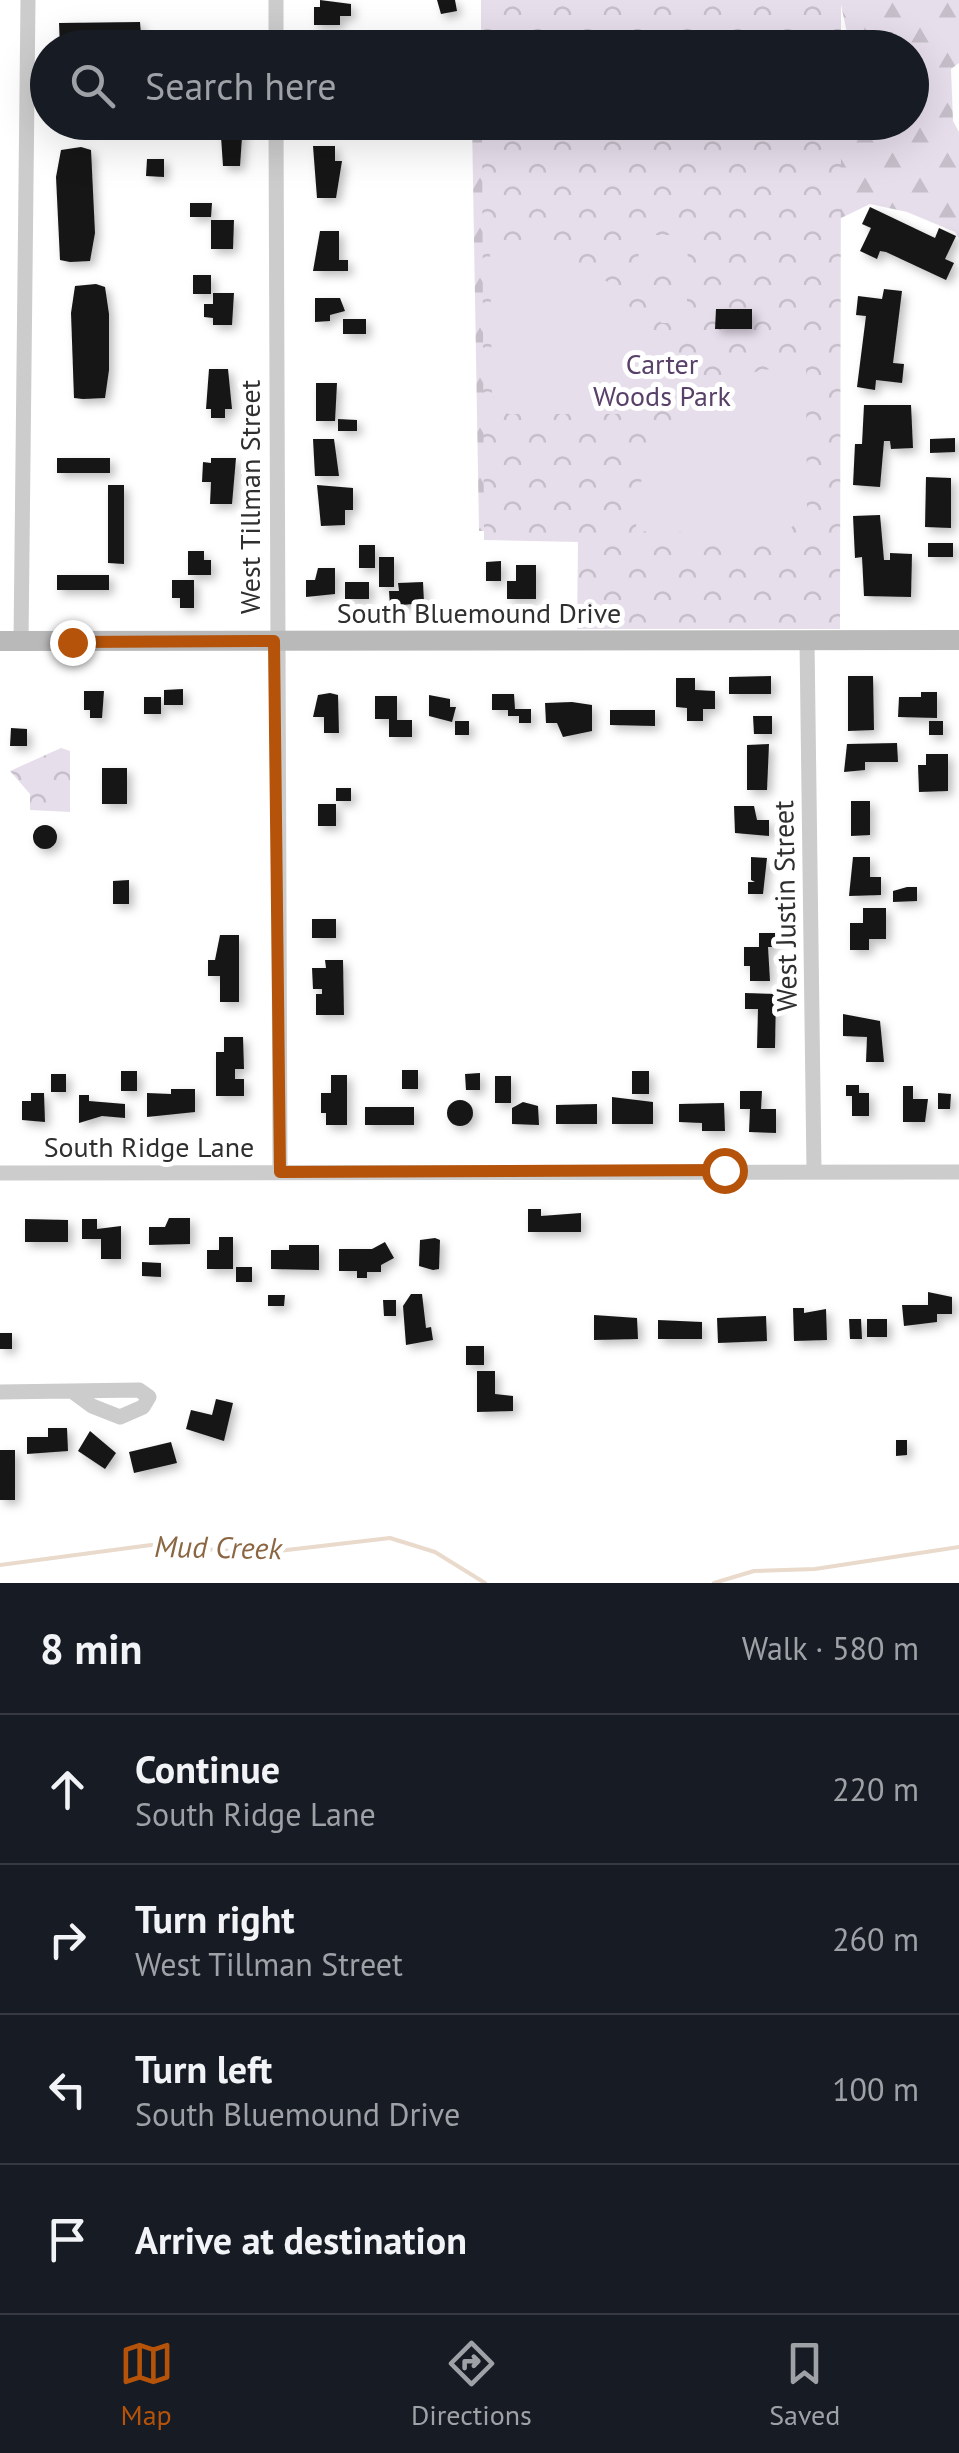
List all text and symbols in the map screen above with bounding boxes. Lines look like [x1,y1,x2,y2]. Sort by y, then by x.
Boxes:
search box [30,30,929,140]
icon: search [65,58,120,113]
text: Search here [145,61,337,110]
park label: Carter Woods Park [593,345,732,414]
street label: West Tillman Street [231,379,268,614]
street label: South Bluemound Drive [337,594,621,631]
route end [50,620,96,666]
street label: West Justin Street [764,800,805,1012]
street label: South Ridge Lane [44,1128,254,1165]
route start [702,1148,748,1194]
water label: Mud Creek [154,1526,284,1567]
text: 8 min [40,1621,142,1676]
text: Walk · 580 m [742,1627,919,1669]
text: Continue [135,1744,280,1793]
icon: ahead [40,1762,95,1817]
text: 220 m [832,1768,919,1810]
text: South Ridge Lane [135,1793,376,1835]
text: Turn right [135,1894,295,1943]
icon: right [40,1912,95,1967]
text: 260 m [832,1918,919,1960]
text: West Tillman Street [135,1943,403,1985]
text: Turn left [135,2044,272,2093]
icon: left [40,2062,95,2117]
text: 100 m [832,2068,919,2110]
text: South Bluemound Drive [135,2093,460,2135]
icon: arrive [40,2212,95,2267]
text: Arrive at destination [135,2215,467,2264]
tab: Map [119,2336,174,2433]
tab: Directions [411,2336,532,2433]
tab: Saved [769,2336,840,2433]

